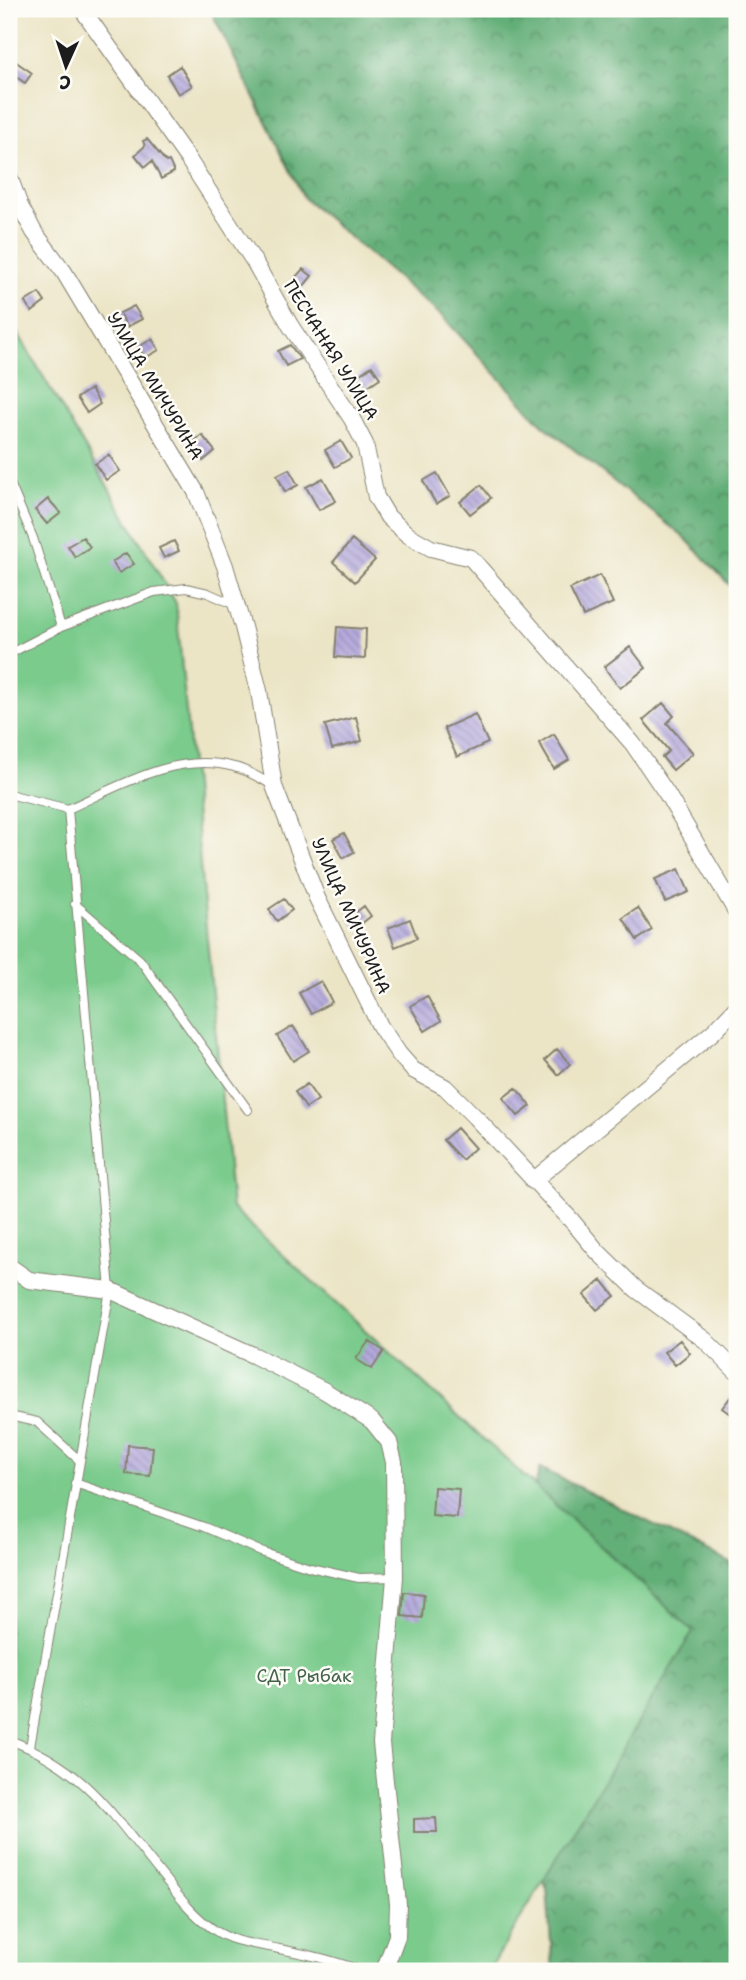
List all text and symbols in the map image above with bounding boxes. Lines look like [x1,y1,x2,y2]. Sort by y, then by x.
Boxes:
north arrow [32,32,102,102]
text: С [59,70,72,95]
street label: ПЕСЧАНАЯ УЛИЦА [278,275,384,425]
street label: УЛИЦА МИЧУРИНА [101,308,209,464]
street label: УЛИЦА МИЧУРИНА [306,834,396,998]
park label: СДТ Рыбак [257,1664,352,1688]

